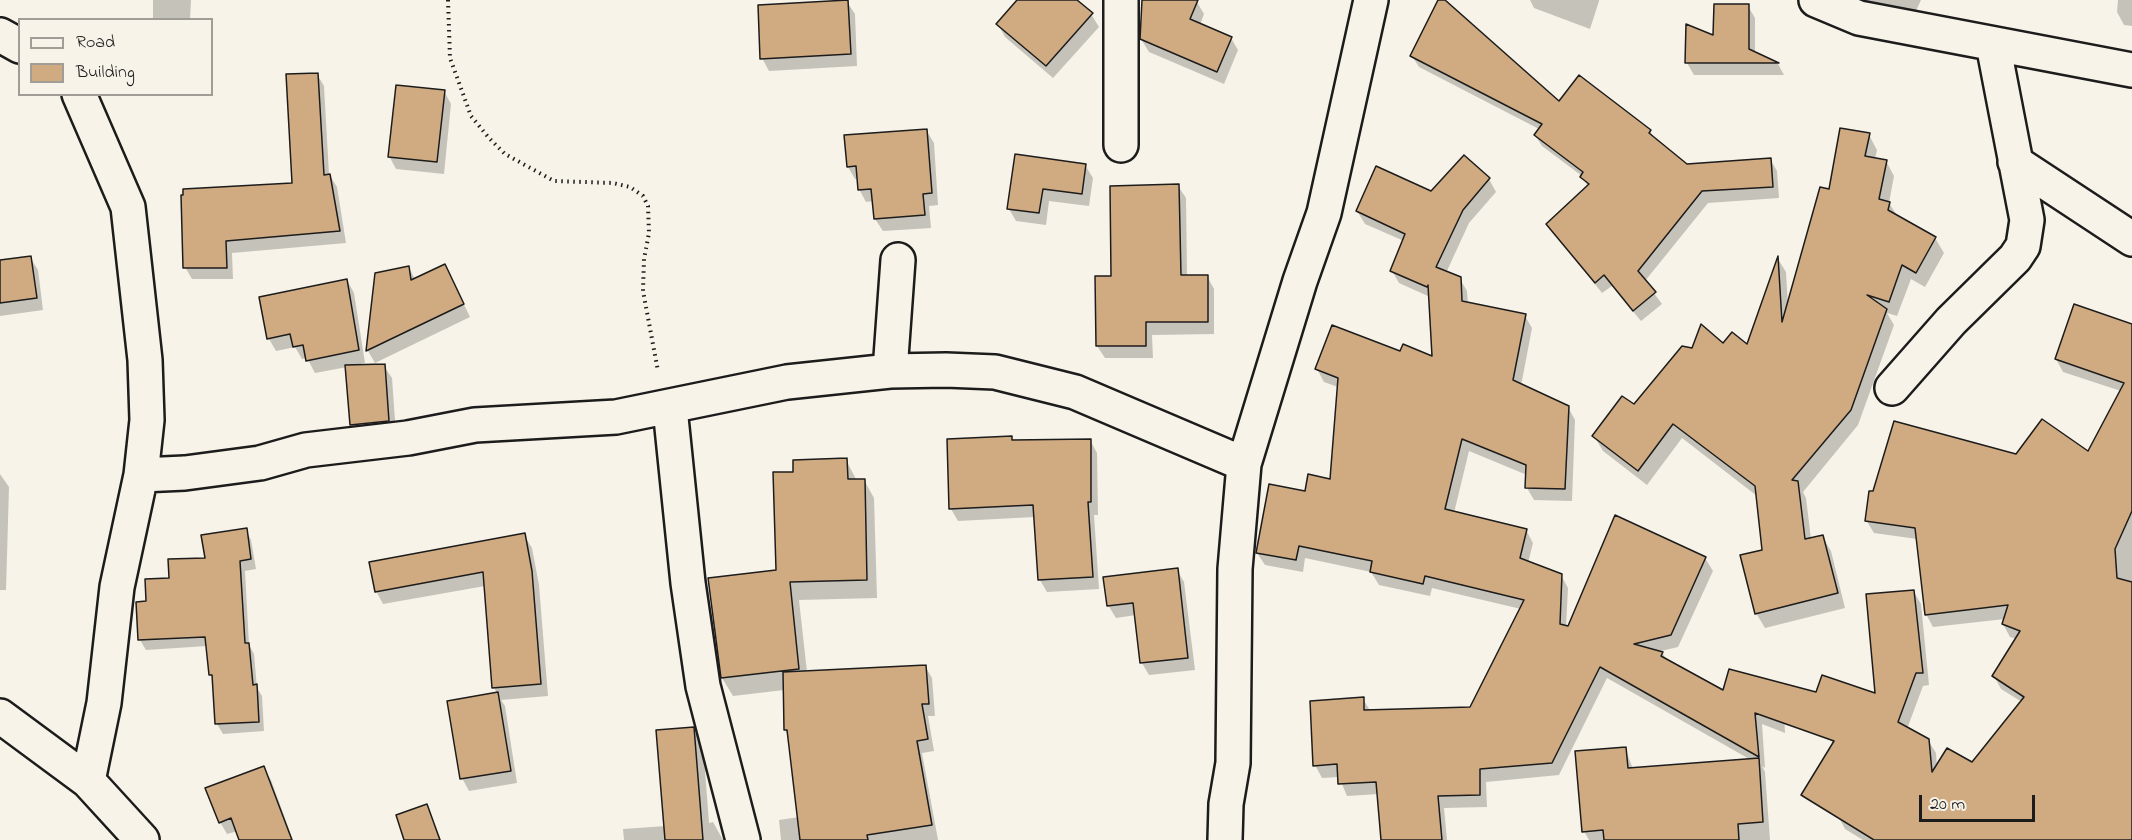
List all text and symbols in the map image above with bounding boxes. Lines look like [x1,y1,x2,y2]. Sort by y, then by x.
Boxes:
legend [18,18,213,96]
text: Road [76,30,115,56]
text: Building [76,60,135,86]
scale bar [1922,783,2038,821]
text: 20 m [1930,792,1965,818]

